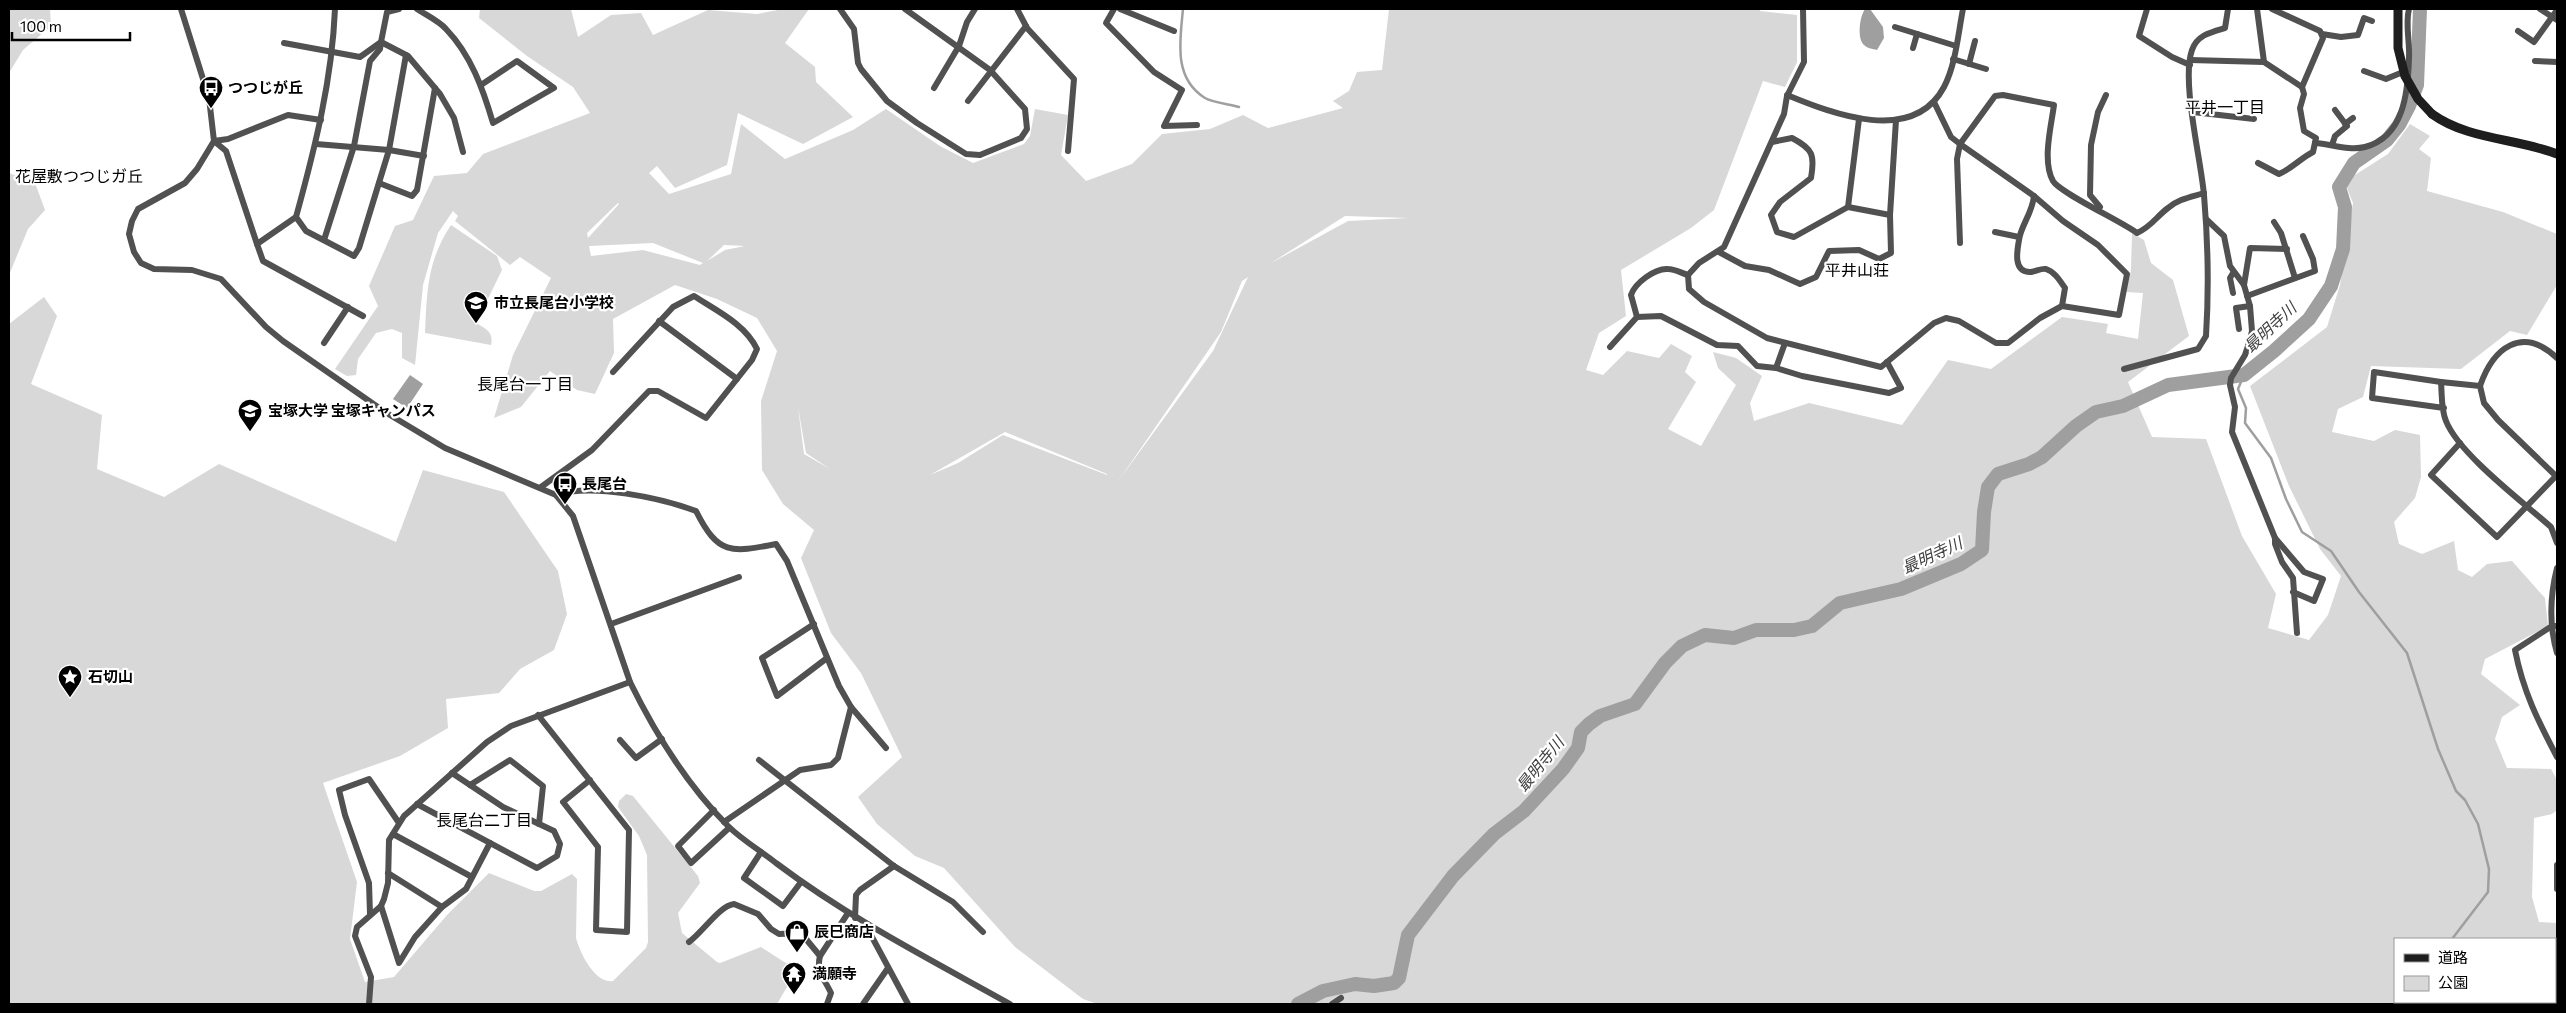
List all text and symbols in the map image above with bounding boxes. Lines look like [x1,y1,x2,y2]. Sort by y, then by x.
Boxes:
scale bar [12,10,130,42]
text: 100 m [20,17,62,35]
bus stop icon: つつじが丘 [198,75,224,109]
place label: つつじが丘 [228,78,303,96]
district label: 平井一丁目 [2185,97,2265,116]
district label: 花屋敷つつじガ丘 [15,166,143,185]
district label: 平井山荘 [1825,260,1889,279]
school or university icon: 市立長尾台小学校 [463,290,489,324]
place label: 市立長尾台小学校 [494,293,614,311]
water label: 最明寺川 [2240,297,2301,355]
district label: 長尾台一丁目 [477,374,573,393]
school or university icon: 宝塚大学 宝塚キャンパス [237,398,263,432]
place label: 宝塚大学 宝塚キャンパス [268,401,436,419]
bus stop icon: 長尾台 [552,471,578,505]
place label: 長尾台 [582,474,627,492]
water label: 最明寺川 [1899,532,1967,577]
place icon: 石切山 [57,664,83,698]
place label: 石切山 [88,667,133,685]
water label: 最明寺川 [1512,731,1568,795]
district label: 長尾台二丁目 [436,810,532,829]
shop icon: 辰巳商店 [784,919,810,953]
place label: 辰巳商店 [814,922,874,940]
legend [2394,938,2556,1003]
text: 道路 [2438,948,2468,966]
temple icon: 満願寺 [781,961,807,995]
place label: 満願寺 [812,964,857,982]
text: 公園 [2438,973,2468,991]

